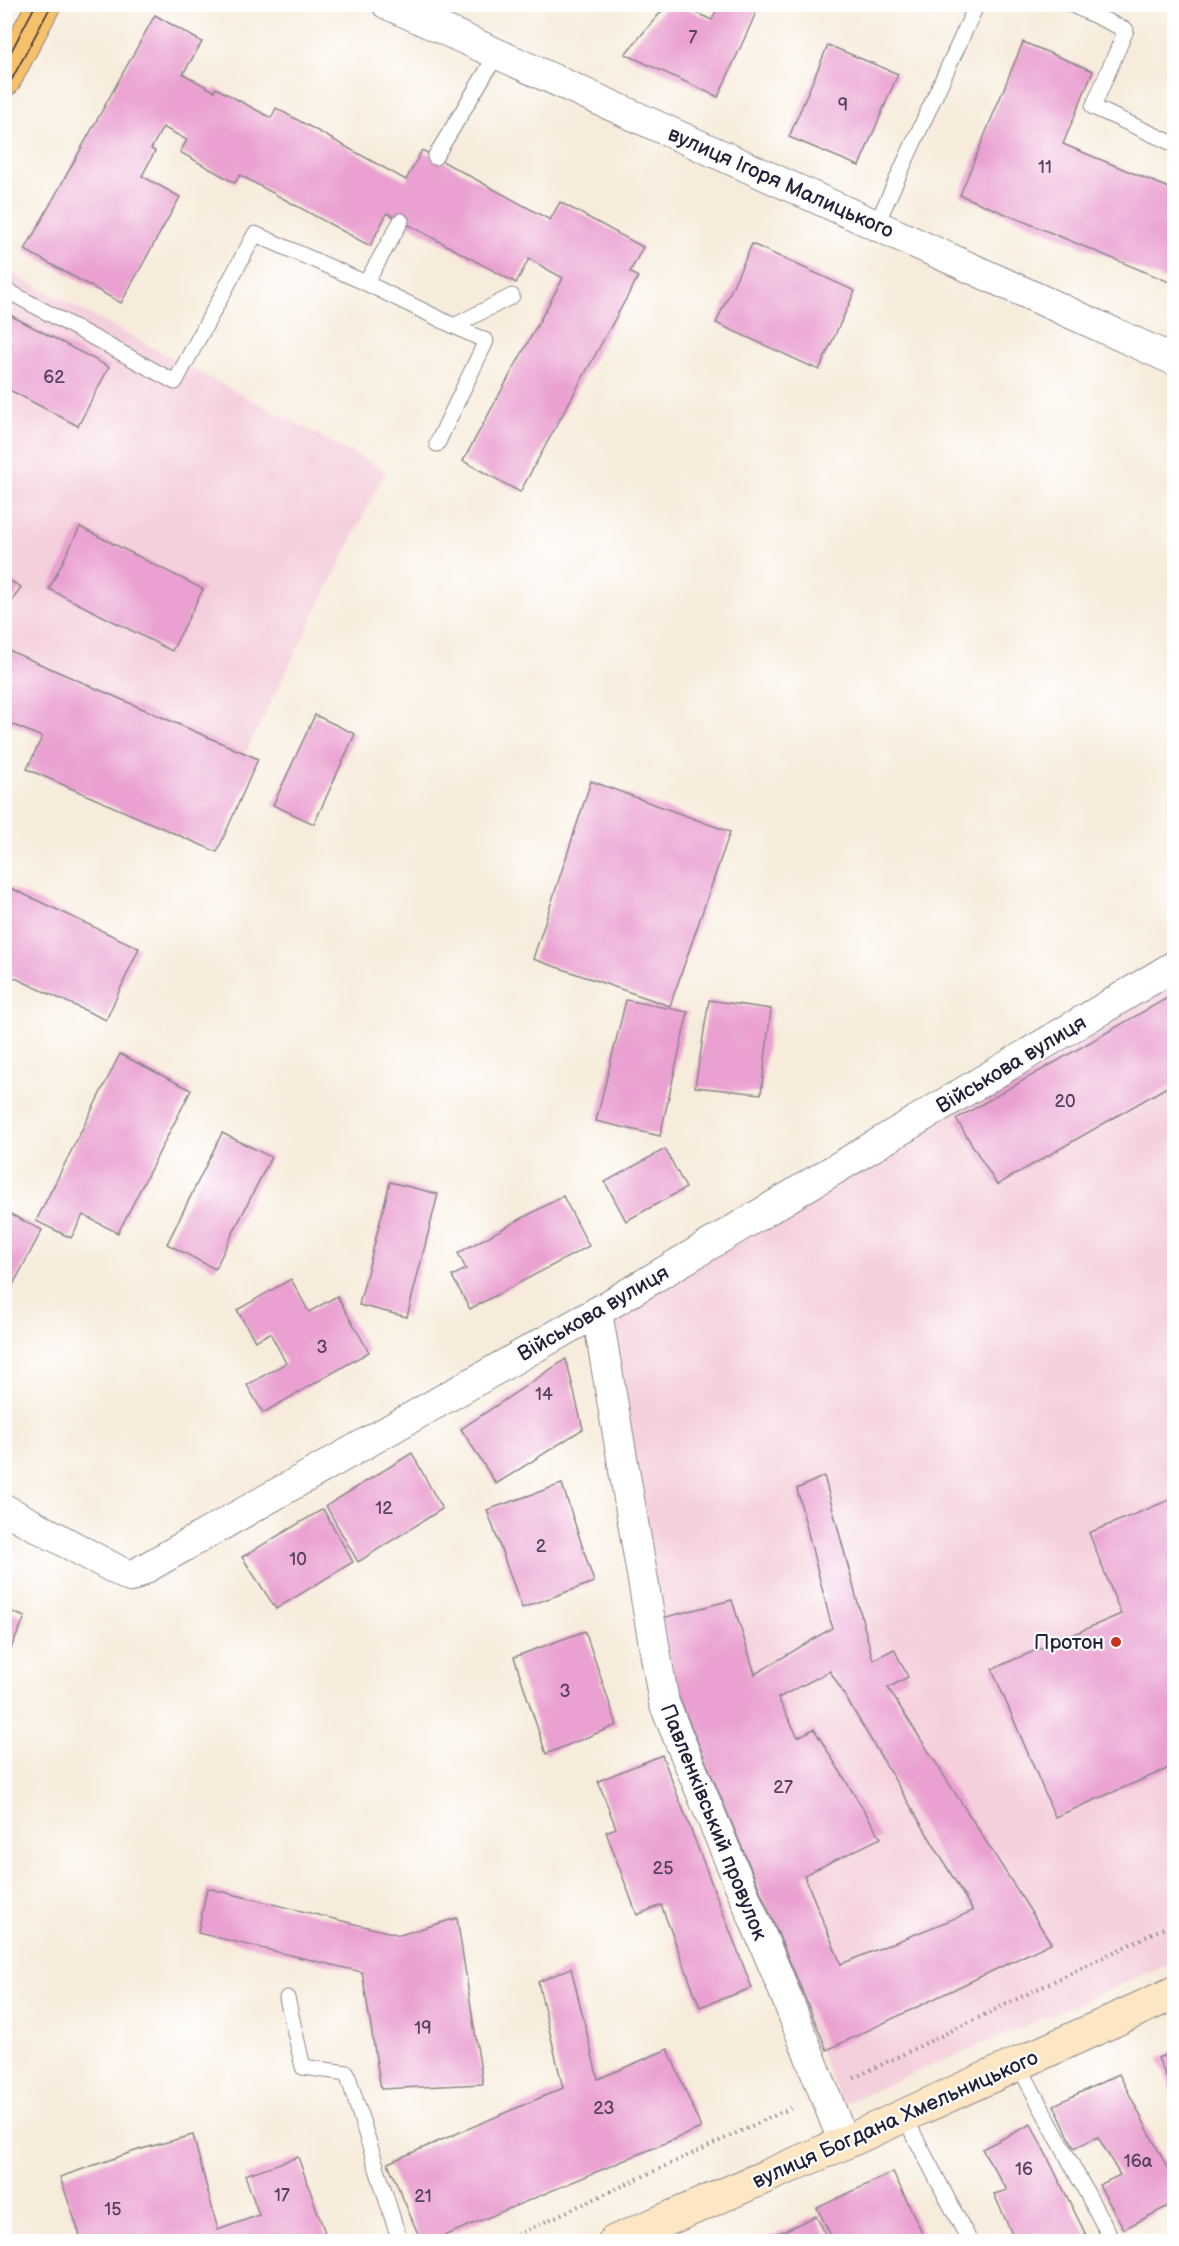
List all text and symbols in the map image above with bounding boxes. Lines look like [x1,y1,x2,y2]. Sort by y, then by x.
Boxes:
house number: 7 [689,27,698,48]
house number: 9 [838,95,848,116]
street label: вулиця Ігоря Малицького [664,121,898,244]
house number: 11 [1038,157,1052,178]
house number: 62 [43,367,65,388]
street label: Військова вулиця [932,1010,1091,1119]
house number: 20 [1054,1091,1076,1112]
street label: Військова вулиця [513,1260,673,1367]
house number: 3 [316,1337,328,1358]
house number: 14 [535,1384,553,1405]
house number: 12 [375,1498,393,1519]
house number: 2 [536,1536,547,1557]
house number: 10 [289,1549,307,1570]
place label: Протон [1034,1630,1104,1655]
marker: Протон [1109,1635,1123,1649]
house number: 3 [559,1681,571,1702]
street label: Павленківський провулок [655,1700,772,1944]
house number: 27 [773,1777,793,1798]
house number: 25 [653,1858,673,1879]
house number: 19 [414,2018,432,2039]
street label: вулиця Богдана Хмельницького [748,2045,1042,2194]
house number: 23 [593,2098,615,2119]
house number: 16а [1124,2151,1153,2172]
house number: 16 [1015,2159,1033,2180]
house number: 17 [274,2185,290,2206]
house number: 21 [414,2186,432,2207]
house number: 15 [104,2199,122,2220]

